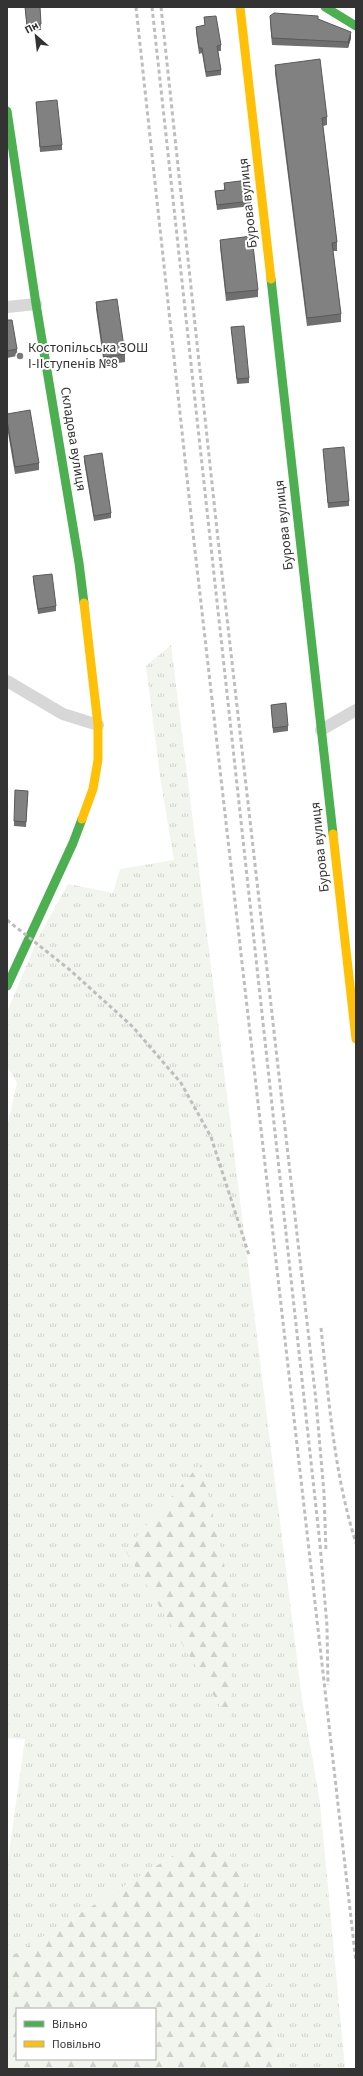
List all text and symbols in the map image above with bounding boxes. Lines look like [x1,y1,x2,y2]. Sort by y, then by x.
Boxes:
north arrow [16,16,56,56]
text: Пн [22,18,41,37]
street label: Бурова вулиця [233,157,263,249]
place label: Костопільська ЗОШ І-ІІступенів №8 [28,338,148,374]
marker: Костопільська ЗОШ І-ІІступенів №8 [15,351,25,361]
street label: Складова вулиця [55,385,91,493]
street label: Бурова вулиця [269,479,299,571]
street label: Бурова вулиця [305,801,335,893]
legend [16,2008,156,2060]
text: Вільно [52,2016,88,2033]
text: Повільно [52,2036,101,2053]

